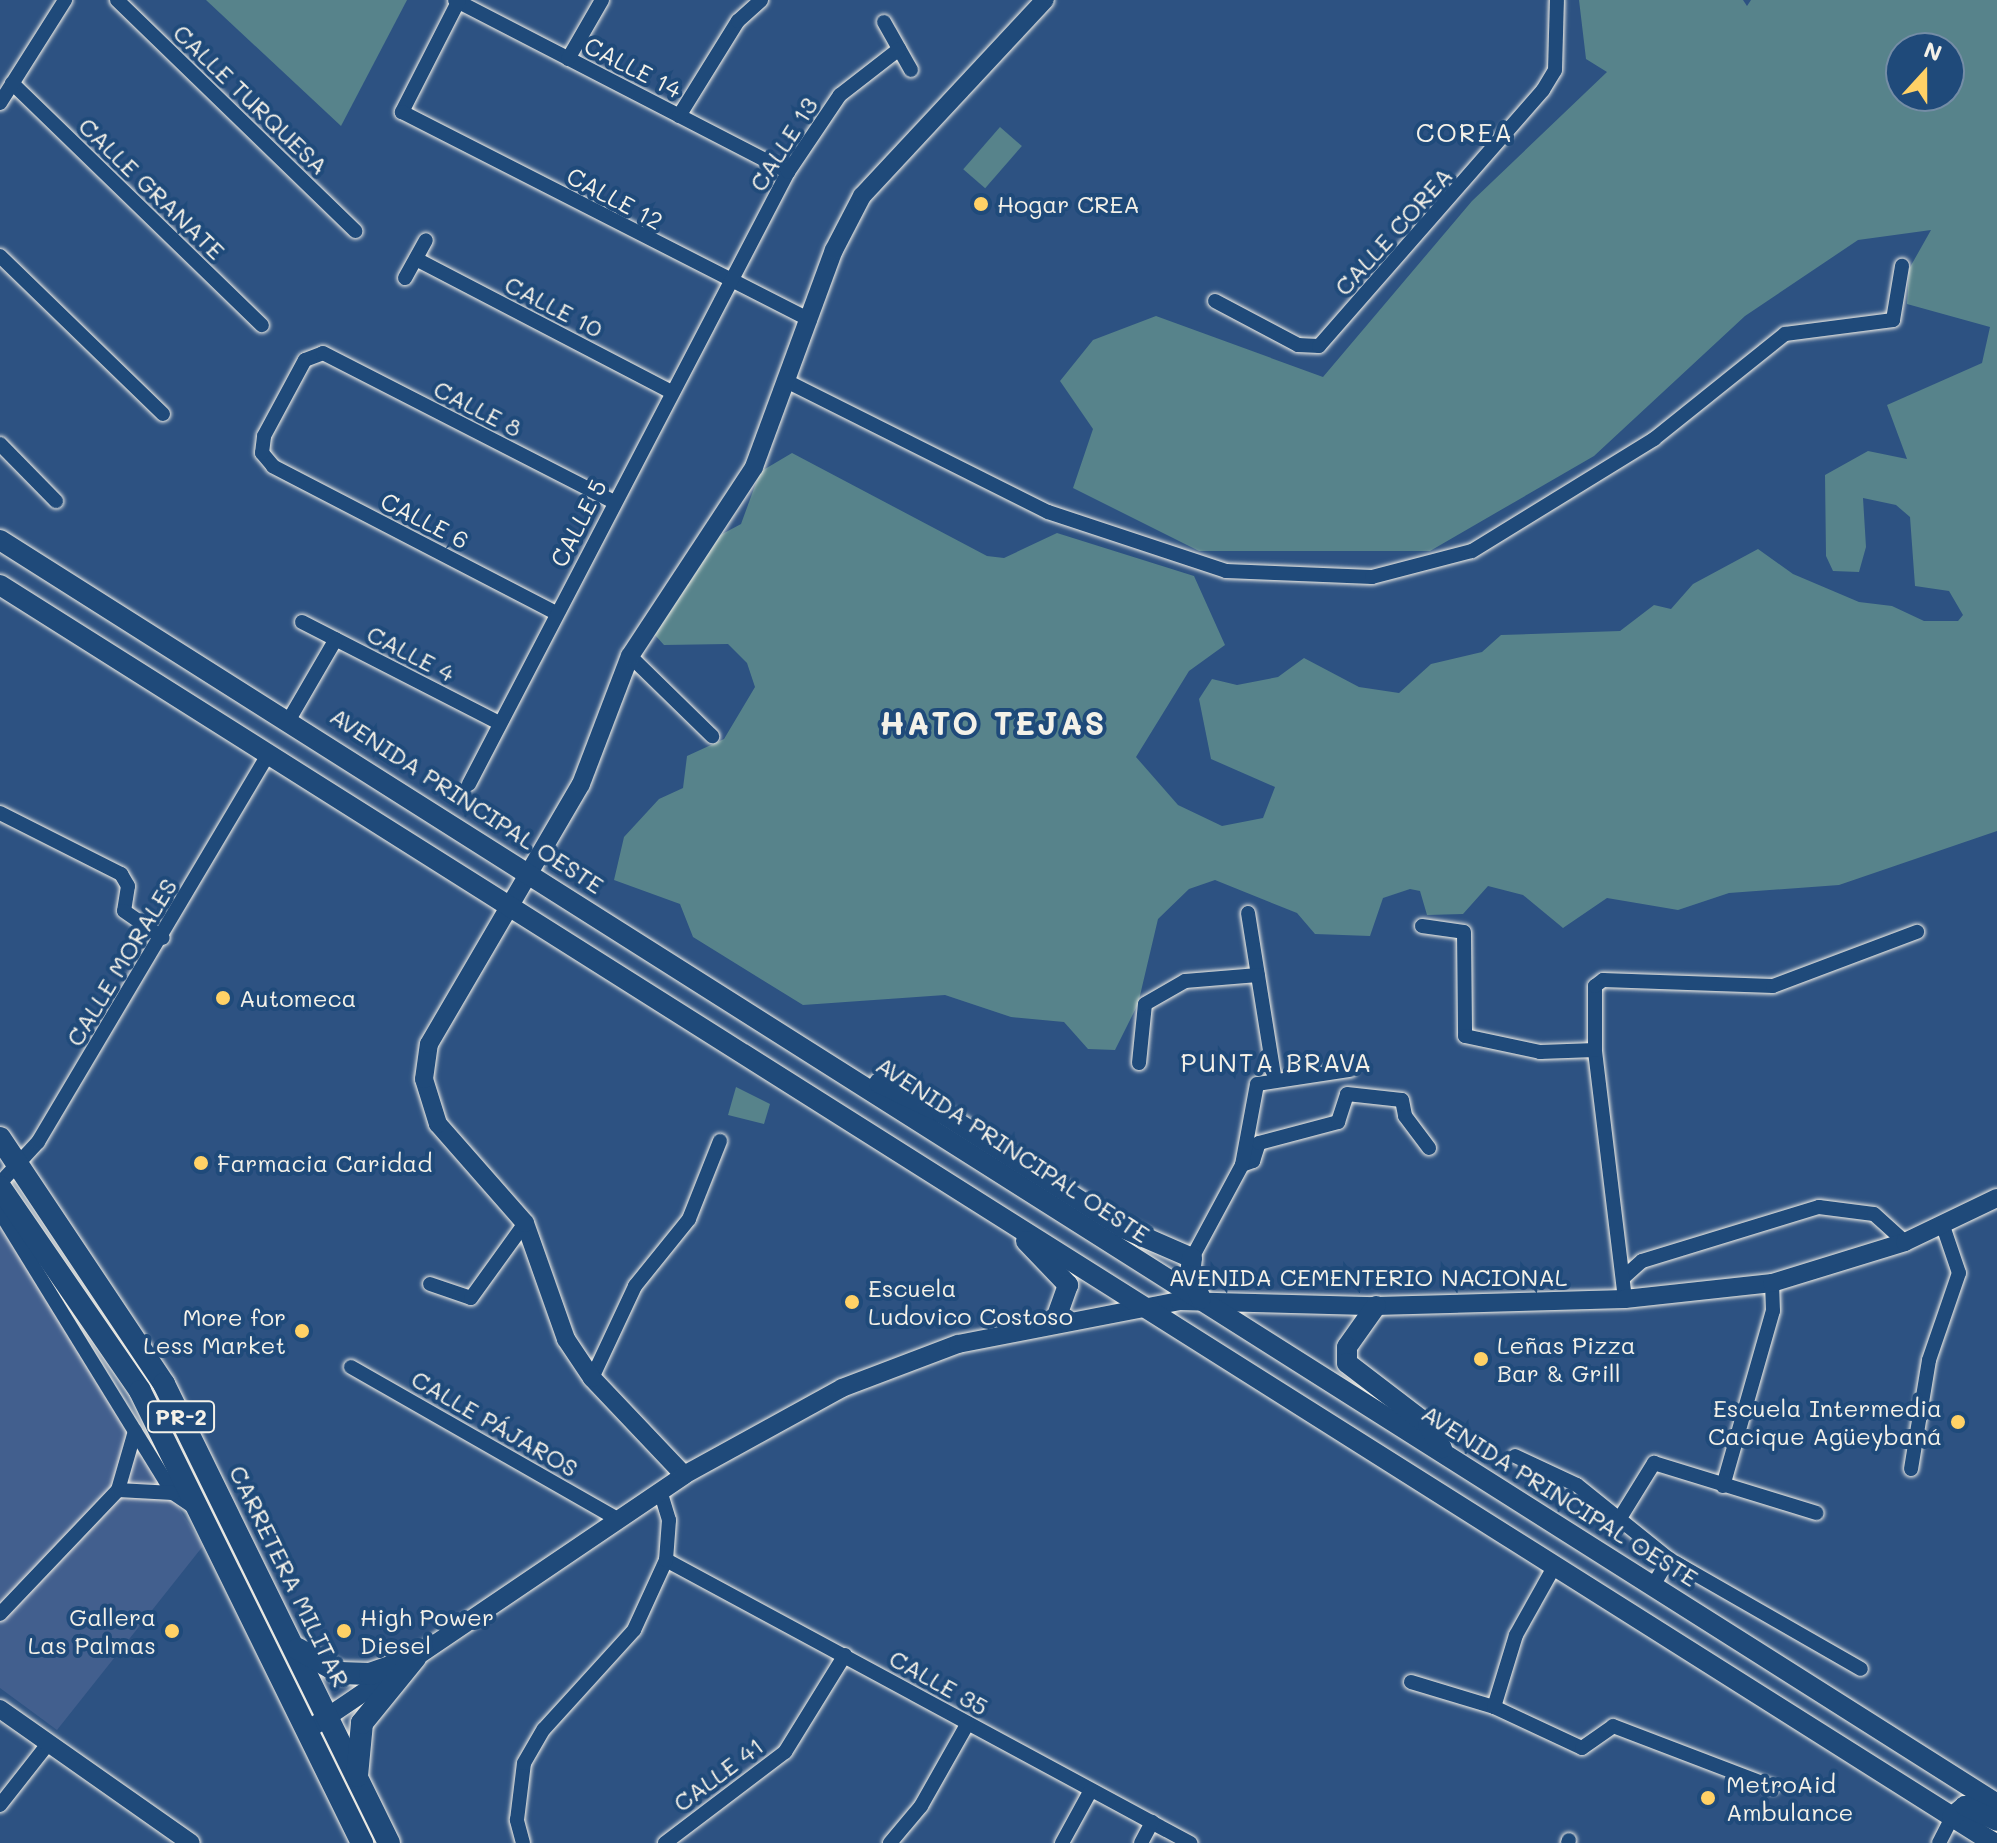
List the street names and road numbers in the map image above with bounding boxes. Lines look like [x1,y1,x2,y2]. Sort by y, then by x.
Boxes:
street label: CALLE TURQUESA [168,18,334,180]
street label: CALLE 14 [580,30,686,104]
street label: CALLE 13 [743,92,823,196]
street label: CALLE GRANATE [73,111,231,265]
street label: CALLE 12 [562,161,668,235]
street label: CALLE COREA [1328,161,1458,301]
street label: CALLE 10 [500,269,608,343]
street label: CALLE 8 [429,374,527,442]
street label: CALLE 5 [544,474,612,572]
street label: CALLE 6 [376,486,474,554]
street label: CALLE 4 [362,619,460,687]
street label: AVENIDA PRINCIPAL OESTE [325,701,609,899]
street label: CALLE MORALES [60,873,182,1051]
street label: AVENIDA PRINCIPAL OESTE [871,1050,1155,1248]
street label: AVENIDA CEMENTERIO NACIONAL [1169,1263,1567,1291]
street label: CALLE PÁJAROS [407,1364,583,1482]
street label: AVENIDA PRINCIPAL OESTE [1417,1398,1703,1592]
road number: PR-2 [147,1399,215,1435]
street label: CARRETERA MILITAR [224,1460,356,1692]
street label: CALLE 35 [885,1643,993,1721]
street label: CALLE 41 [667,1731,769,1817]

